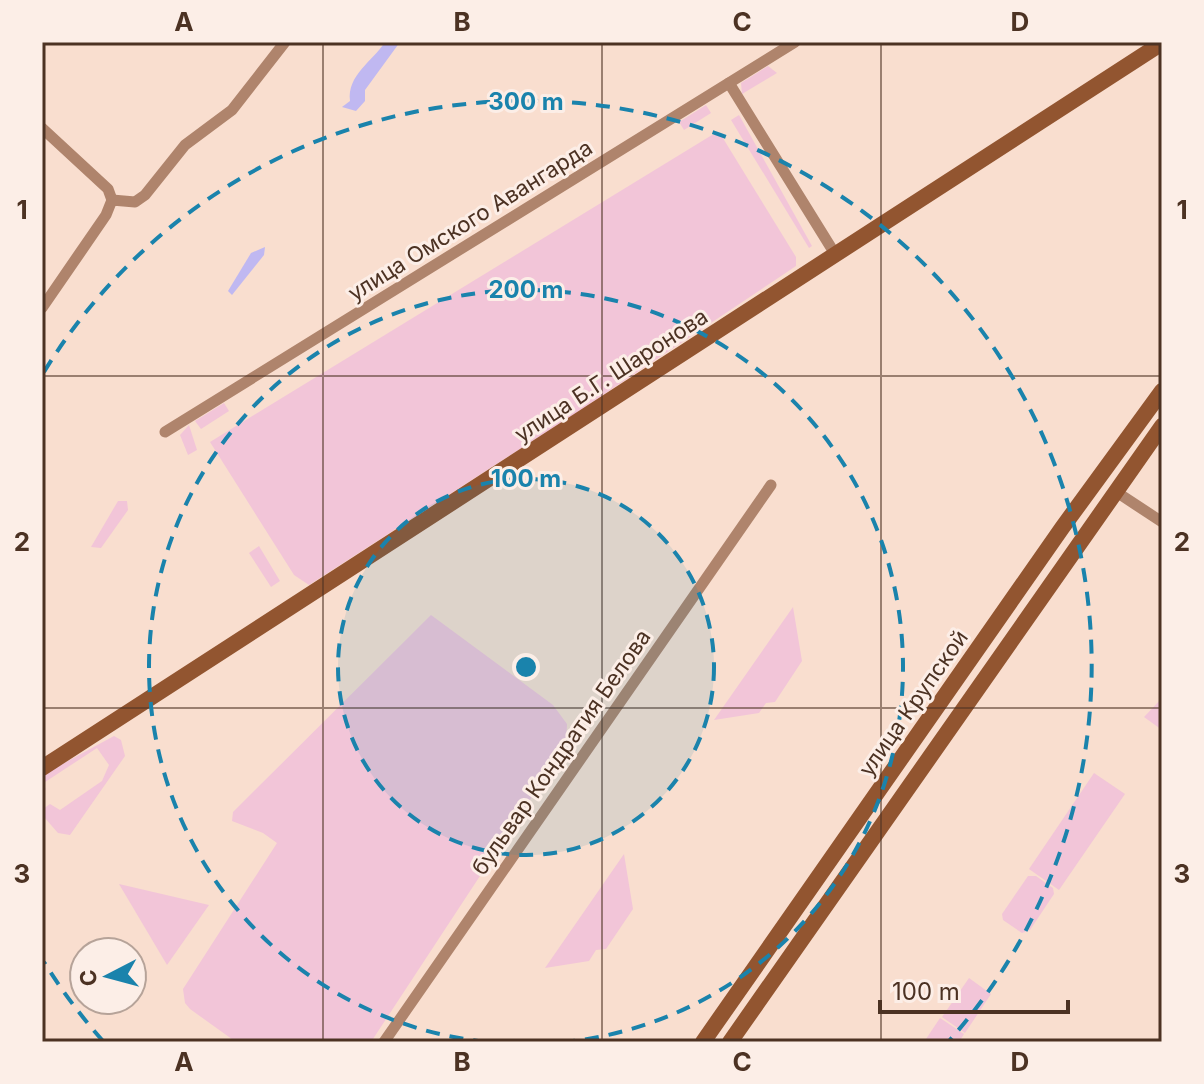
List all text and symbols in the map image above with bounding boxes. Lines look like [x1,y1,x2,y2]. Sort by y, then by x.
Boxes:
text: A [174,6,194,37]
text: B [453,6,471,37]
text: C [732,6,752,37]
text: D [1011,6,1029,37]
text: 300 m [488,87,564,116]
street label: улица Омского Авангарда [343,134,597,306]
text: 1 [16,194,28,225]
text: 1 [1176,194,1188,225]
text: 200 m [488,275,564,304]
street label: улица Б.Г. Шаронова [510,303,712,447]
text: 100 m [491,464,561,493]
text: 2 [14,526,30,557]
text: 2 [1174,526,1190,557]
street label: бульвар Кондратия Белова [466,624,656,880]
street label: улица Крупской [853,625,973,781]
centre of rings [512,653,540,681]
text: 3 [14,858,30,889]
text: 3 [1174,858,1190,889]
north arrow [68,936,148,1016]
scale bar [880,964,1068,1014]
text: С [74,969,102,988]
text: 100 m [892,977,960,1006]
text: A [174,1046,194,1077]
text: B [453,1046,471,1077]
text: C [732,1046,752,1077]
text: D [1011,1046,1029,1077]

